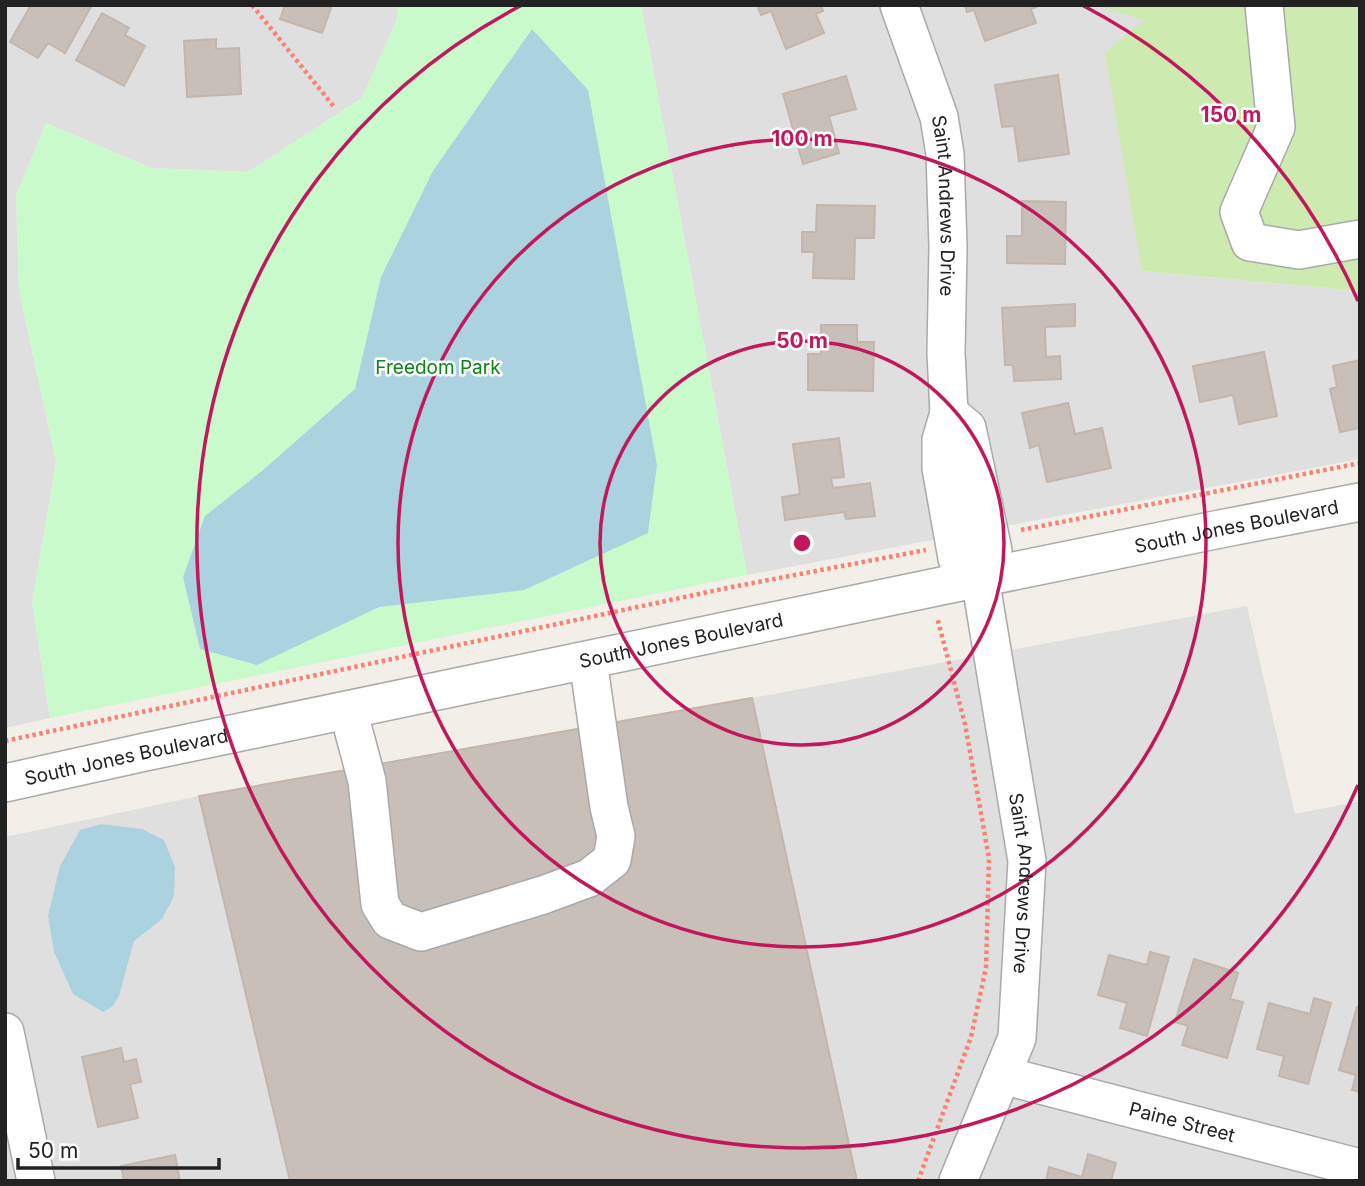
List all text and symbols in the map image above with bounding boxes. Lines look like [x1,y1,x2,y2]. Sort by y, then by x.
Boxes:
text: 150 m [1201,102,1261,127]
street label: Saint Andrews Drive [927,113,959,297]
text: 100 m [771,126,833,151]
text: 50 m [776,328,828,353]
park label: Freedom Park [375,356,501,379]
street label: South Jones Boulevard [1132,495,1341,558]
centre of rings [790,531,814,555]
street label: South Jones Boulevard [577,608,785,673]
street label: South Jones Boulevard [22,724,230,790]
street label: Saint Andrews Drive [1004,791,1038,974]
street label: Paine Street [1126,1097,1237,1147]
scale bar [18,1126,219,1170]
text: 50 m [28,1138,78,1163]

